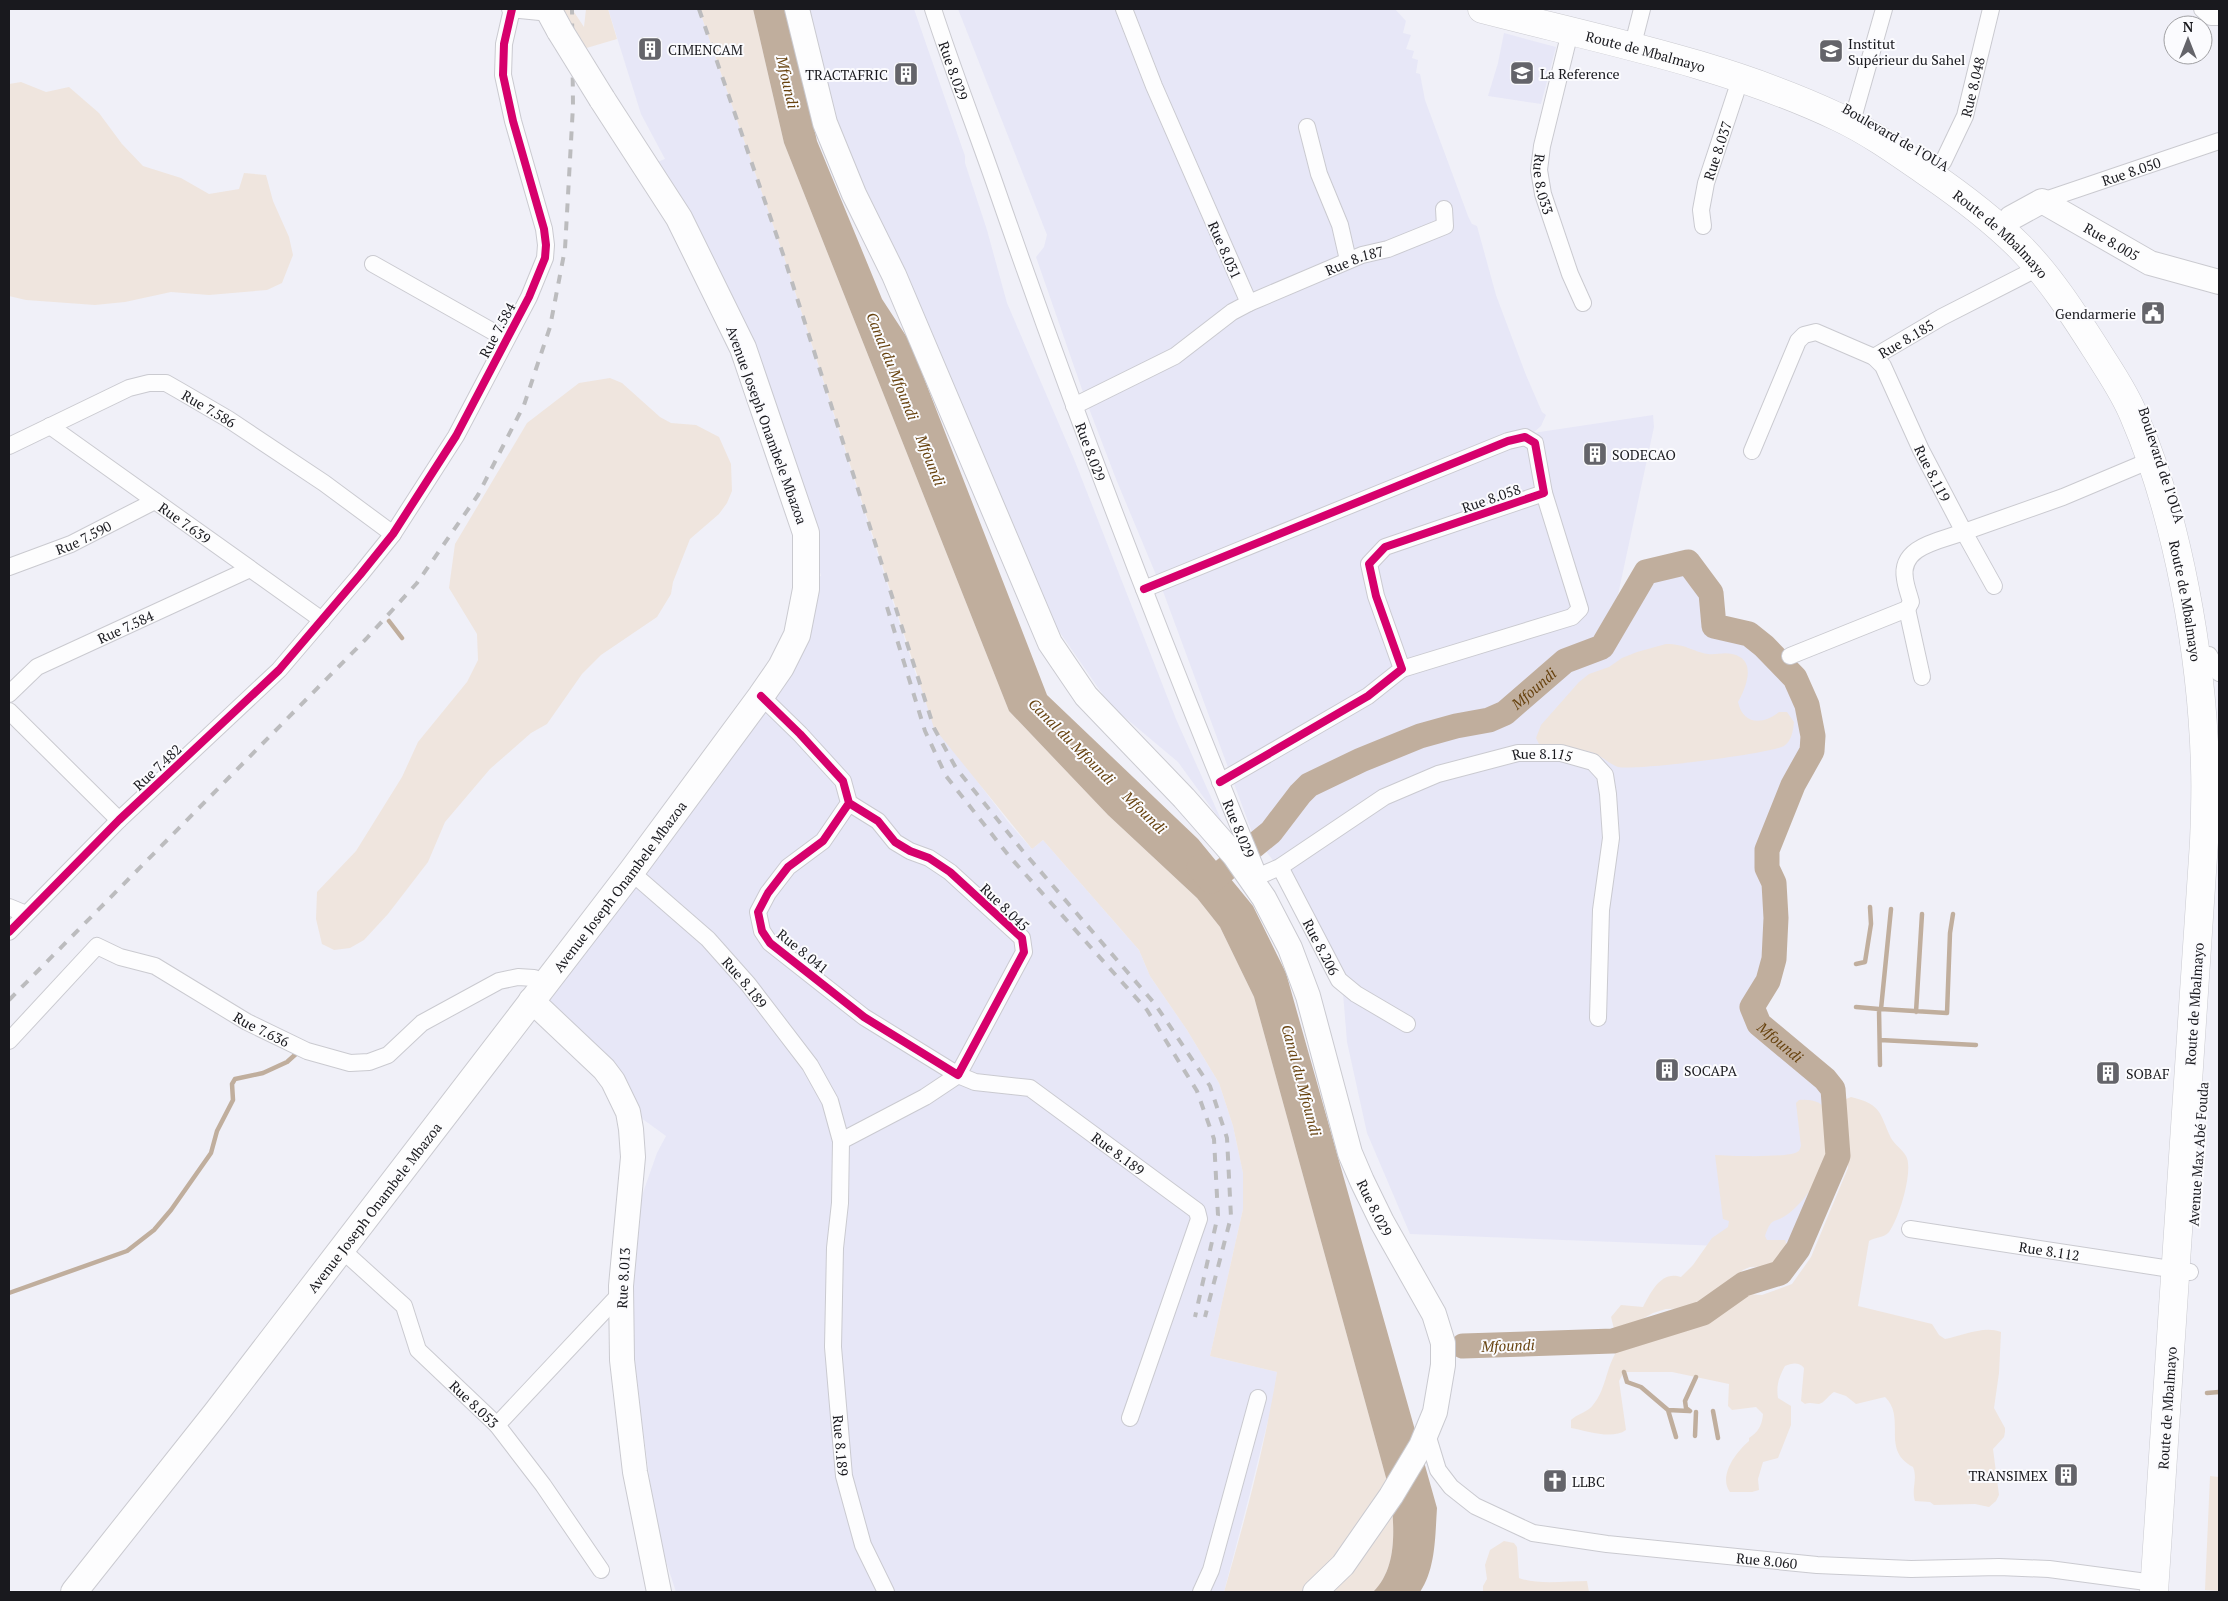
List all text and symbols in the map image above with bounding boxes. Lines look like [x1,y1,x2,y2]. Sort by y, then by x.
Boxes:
north arrow [2163,15,2213,65]
text: N [2183,17,2194,36]
street label: Route de Mbalmayo [1584,26,1708,76]
place label: Institut Supérieur du Sahel [1848,34,1965,69]
building icon: CIMENCAM [637,36,663,62]
school or university icon: Institut Supérieur du Sahel [1818,38,1844,64]
street label: Rue 8.029 [935,39,973,103]
place label: CIMENCAM [668,40,743,59]
water label: Mfoundi [772,53,804,111]
street label: Rue 8.048 [1956,55,1989,119]
school or university icon: La Reference [1509,60,1535,86]
building icon: TRACTAFRIC [893,61,919,87]
place label: La Reference [1540,64,1619,83]
place label: TRACTAFRIC [805,65,888,84]
street label: Boulevard de l'OUA [1839,99,1953,176]
street label: Rue 8.037 [1698,118,1735,182]
street label: Rue 8.050 [2099,152,2163,190]
street label: Rue 8.033 [1529,153,1559,217]
street label: Route de Mbalmayo [1950,185,2053,282]
street label: Rue 8.031 [1204,218,1246,282]
street label: Rue 8.005 [2081,218,2143,265]
street label: Rue 8.187 [1322,241,1385,279]
street label: Rue 7.584 [475,299,520,361]
public building icon: Gendarmerie [2140,300,2166,326]
place label: Gendarmerie [2055,304,2136,323]
water label: Canal du Mfoundi [862,309,924,424]
street label: Rue 8.185 [1874,315,1937,362]
street label: Avenue Joseph Onambele Mbazoa [722,323,812,527]
street label: Rue 7.586 [179,385,241,432]
street label: Boulevard de l'OUA [2134,405,2190,526]
street label: Rue 8.029 [1072,420,1111,484]
water label: Mfoundi [911,431,951,489]
building icon: SODECAO [1582,441,1608,467]
street label: Rue 8.119 [1910,442,1956,505]
place label: SODECAO [1612,445,1676,464]
street label: Rue 8.058 [1459,479,1523,517]
street label: Rue 7.639 [155,497,215,547]
street label: Rue 7.590 [53,516,114,558]
street label: Route de Mbalmayo [2165,538,2206,663]
street label: Rue 7.584 [94,605,157,648]
water label: Mfoundi [1506,663,1561,714]
water label: Canal du Mfoundi [1024,693,1120,789]
street label: Rue 7.482 [129,740,185,794]
street label: Rue 8.115 [1510,743,1575,765]
water label: Mfoundi [1118,786,1172,838]
street label: Avenue Joseph Onambele Mbazoa [548,797,690,976]
street label: Rue 8.029 [1219,797,1260,860]
street label: Rue 8.045 [976,879,1034,935]
street label: Rue 8.206 [1299,915,1344,979]
street label: Rue 8.041 [773,924,833,978]
street label: Route de Mbalmayo [2180,942,2208,1066]
street label: Rue 8.189 [718,952,772,1011]
street label: Rue 7.636 [230,1007,293,1051]
water label: Mfoundi [1753,1016,1808,1067]
water label: Canal du Mfoundi [1277,1022,1327,1139]
building icon: SOCAPA [1654,1057,1680,1083]
building icon: SOBAF [2095,1060,2121,1086]
place label: SOCAPA [1684,1061,1737,1080]
place label: SOBAF [2126,1064,2170,1083]
street label: Avenue Max Abé Fouda [2183,1081,2213,1227]
street label: Avenue Joseph Onambele Mbazoa [302,1118,445,1296]
street label: Rue 8.189 [1088,1127,1149,1179]
street label: Rue 8.029 [1353,1176,1397,1239]
street label: Rue 8.112 [2018,1236,2081,1264]
street label: Rue 8.013 [612,1247,634,1309]
water label: Mfoundi [1480,1334,1536,1356]
street label: Route de Mbalmayo [2153,1346,2181,1470]
street label: Rue 8.053 [446,1376,503,1432]
street label: Rue 8.189 [829,1414,853,1477]
building icon: TRANSIMEX [2053,1462,2079,1488]
place label: TRANSIMEX [1969,1466,2049,1485]
church icon: LLBC [1542,1468,1568,1494]
place label: LLBC [1572,1472,1605,1491]
street label: Rue 8.060 [1735,1547,1798,1572]

